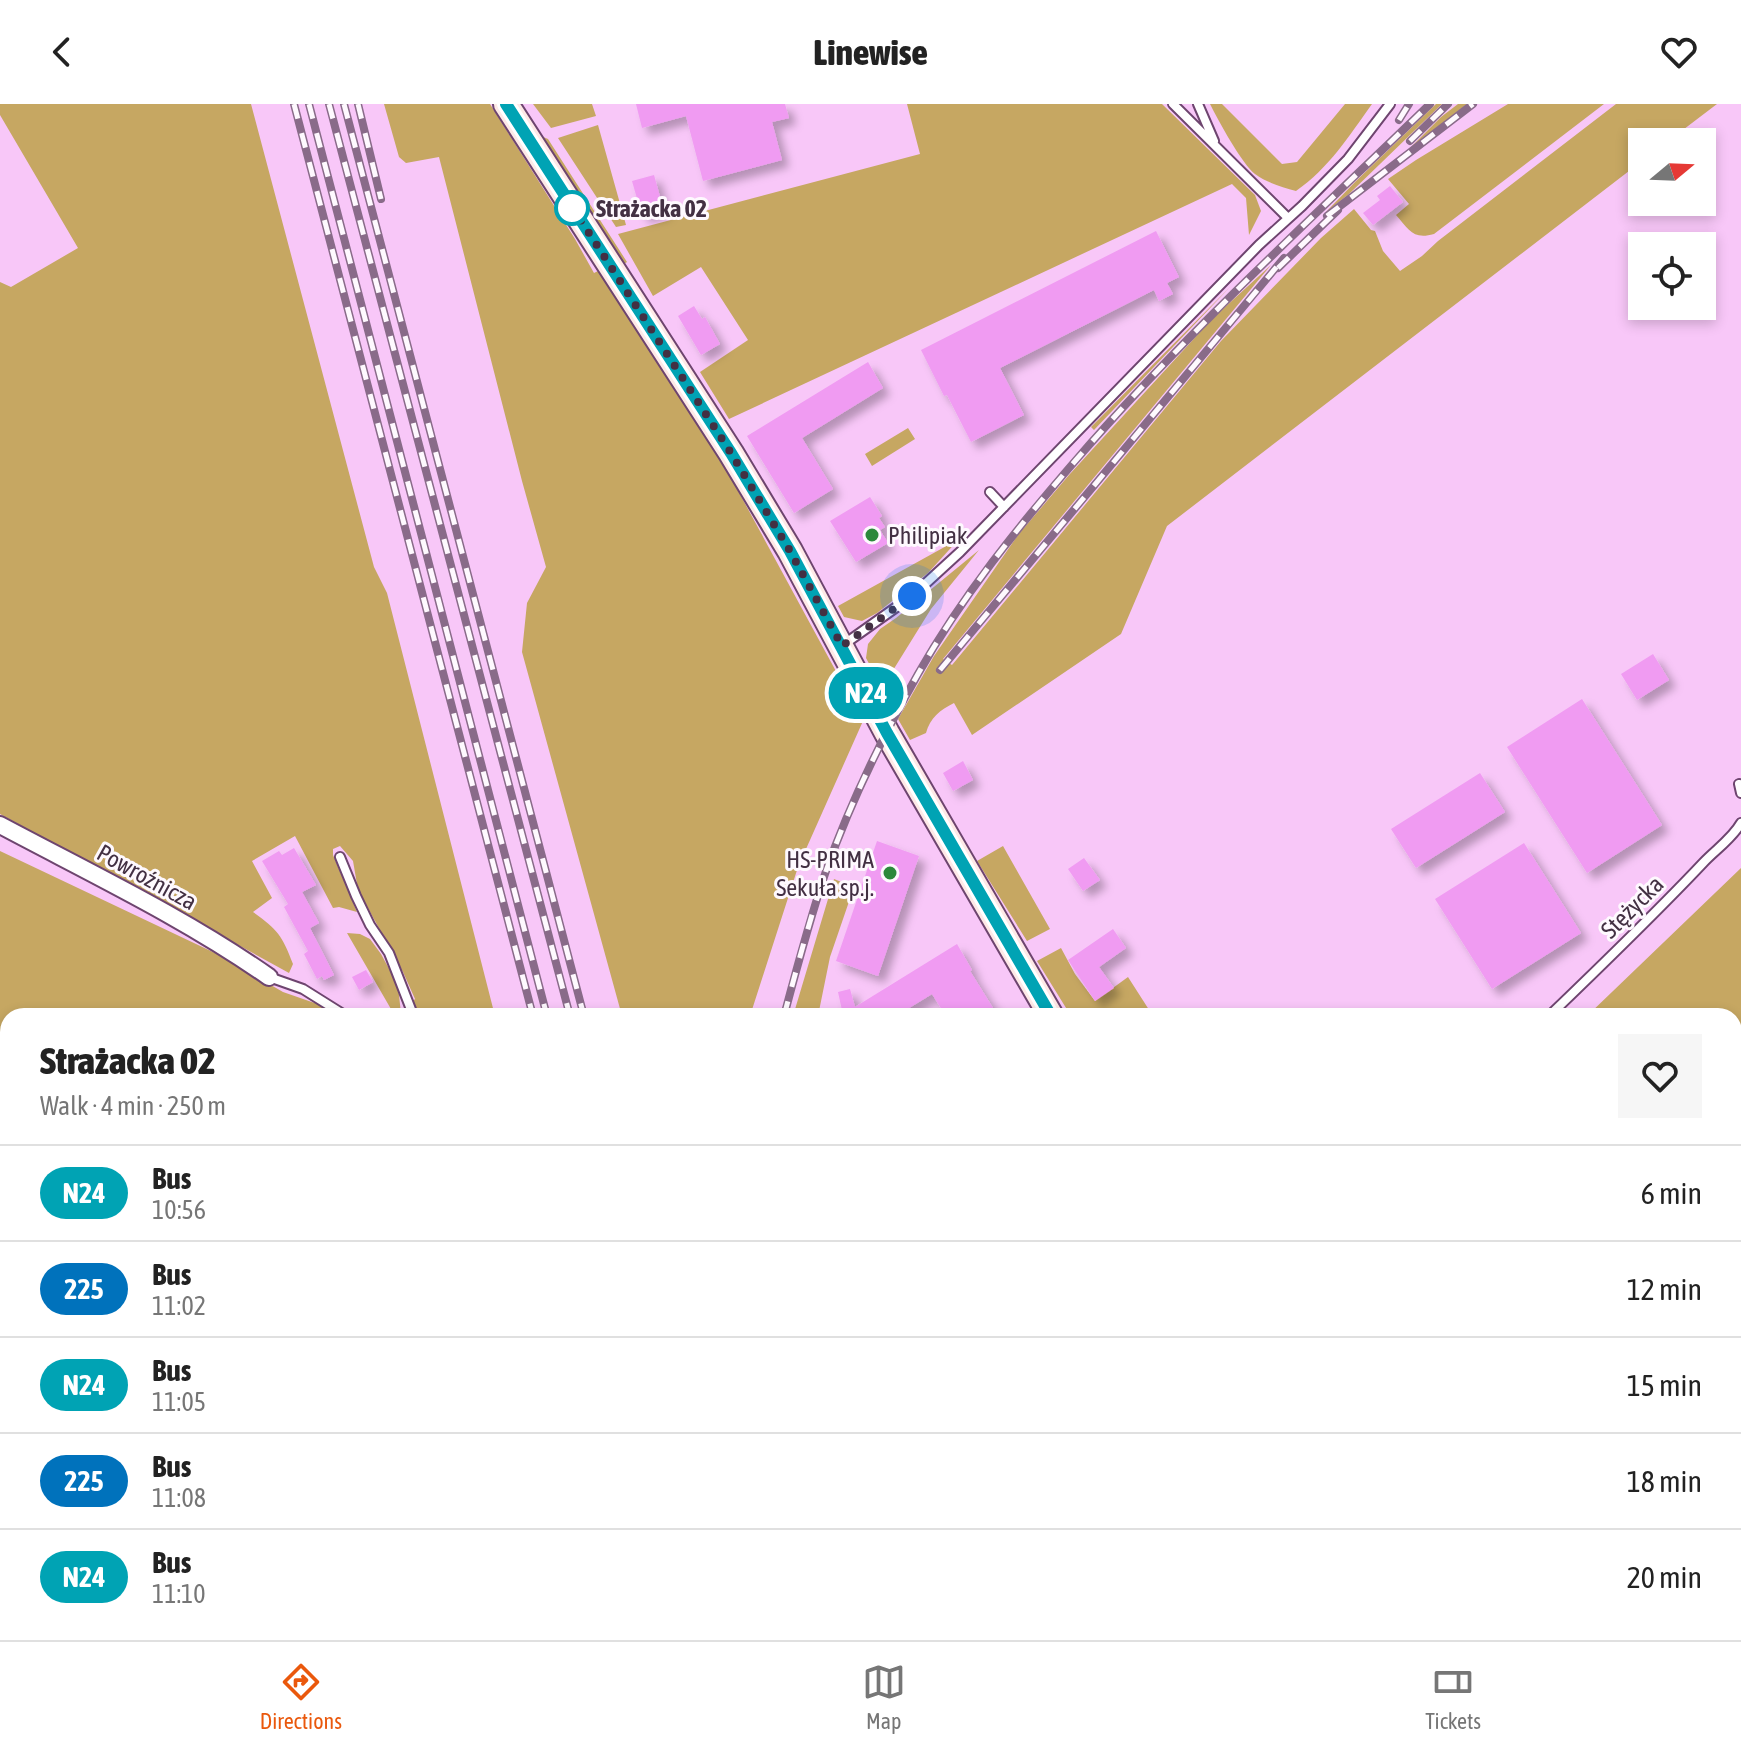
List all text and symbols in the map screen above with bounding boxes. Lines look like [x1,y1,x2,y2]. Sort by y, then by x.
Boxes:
icon: back [40,30,84,74]
icon: heart [1657,30,1701,74]
text: Linewise [813,31,928,73]
north arrow [1628,128,1716,216]
map controls [1628,128,1716,320]
marker: Strażacka 02 [555,191,589,225]
place label: Strażacka 02 [596,195,707,222]
button: locate [1628,232,1716,320]
place label: Philipiak [888,522,968,549]
marker: Philipiak [863,526,881,544]
your location [892,576,932,616]
line badge: N24 [820,667,912,719]
text: N24 [845,677,887,709]
street label: Powroźnicza [93,839,201,915]
place label: HS-PRIMA Sekuła sp.j. [776,846,874,901]
marker: HS-PRIMA Sekuła sp.j. [881,864,899,882]
street label: Stężycka [1595,870,1669,944]
button: heart [1618,1034,1702,1118]
text: Strażacka 02 [40,1039,216,1082]
text: Walk · 4 min · 250 m [40,1091,226,1121]
text: Bus [152,1161,191,1195]
text: 6 min [1641,1176,1702,1210]
text: N24 [63,1177,105,1209]
text: 10:56 [152,1195,206,1225]
text: Bus [152,1257,191,1291]
text: 12 min [1627,1272,1702,1306]
text: 225 [64,1273,104,1305]
text: 11:02 [152,1291,206,1321]
text: Bus [152,1353,191,1387]
text: 15 min [1627,1368,1702,1402]
text: N24 [63,1369,105,1401]
text: 11:05 [152,1387,206,1417]
text: Bus [152,1449,191,1483]
text: 18 min [1627,1464,1702,1498]
text: 225 [64,1465,104,1497]
text: 11:08 [152,1483,206,1513]
text: Bus [152,1545,191,1579]
text: 20 min [1627,1560,1702,1594]
text: N24 [63,1561,105,1593]
text: 11:10 [152,1579,206,1609]
tab: Directions [260,1660,342,1734]
tab: Map [862,1660,906,1734]
tab: Tickets [1425,1660,1481,1734]

